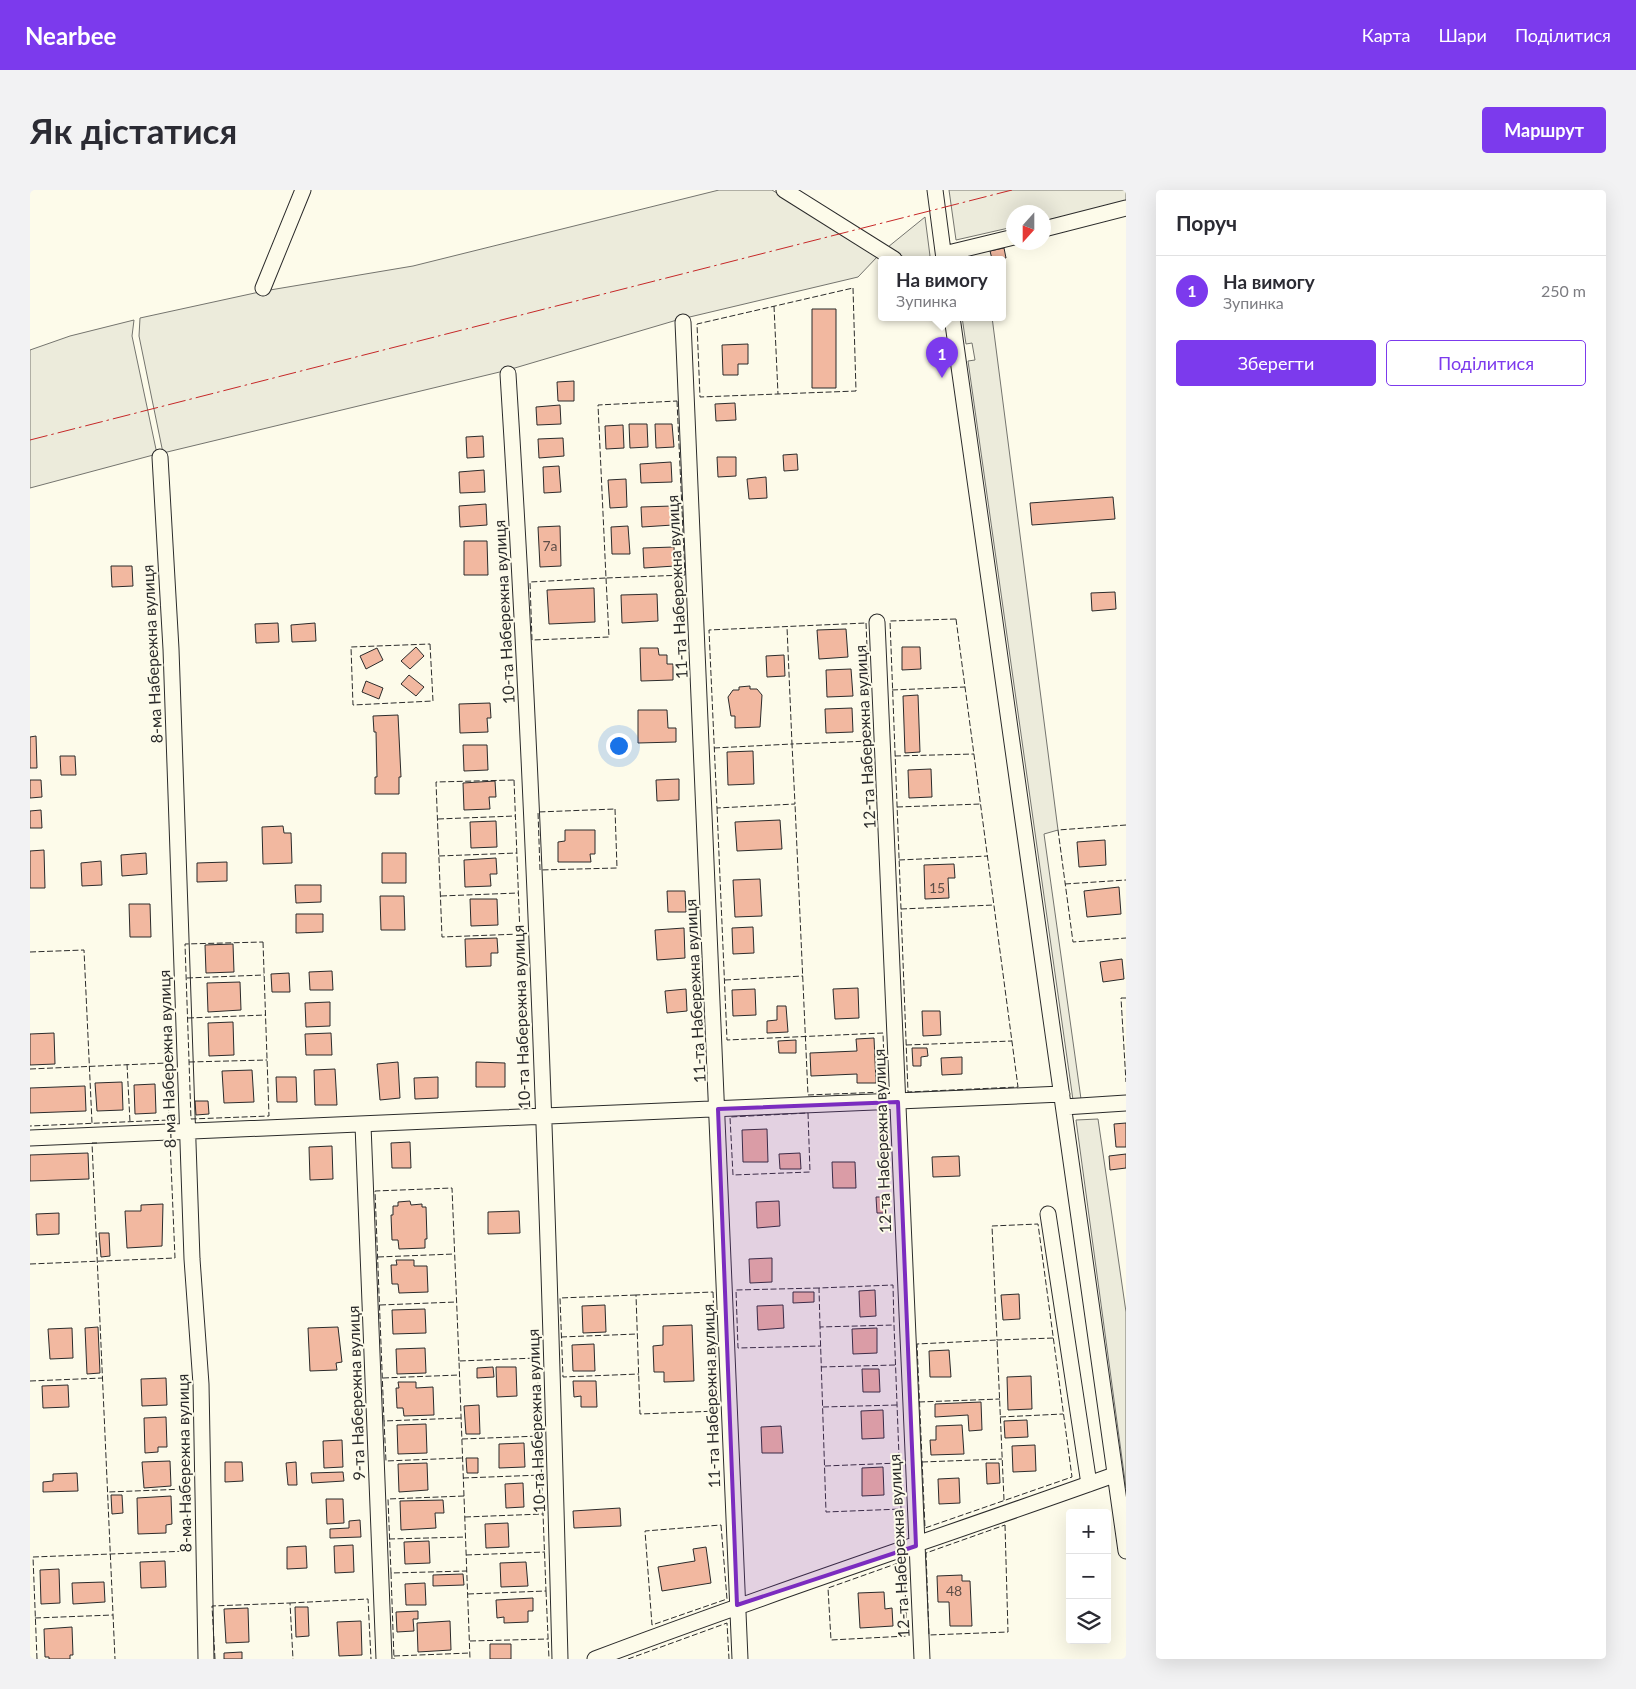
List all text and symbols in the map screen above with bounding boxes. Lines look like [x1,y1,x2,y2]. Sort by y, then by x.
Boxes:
text: Nearbee [25,21,116,50]
text: Карта [1362,24,1410,46]
text: Шари [1438,24,1487,46]
text: Поділитися [1515,24,1611,46]
button: Маршрут [1482,107,1606,153]
text: Як дістатися [30,109,237,151]
north arrow [1006,205,1051,250]
text: Поруч [1176,210,1237,235]
popup [878,256,1006,321]
text: На вимогу [896,268,988,291]
text: На вимогу [1223,270,1315,293]
text: 1 [1187,281,1197,300]
text: 250 m [1541,281,1586,300]
text: Зупинка [896,291,957,310]
text: Зупинка [1223,293,1284,312]
pin: 1 [926,337,958,378]
button: Зберегти [1176,340,1376,386]
button: Поділитися [1386,340,1586,386]
street label: 11-та Набережна вулиця [662,494,691,680]
street label: 10-та Набережна вулиця [489,519,518,705]
house number: 7а [542,537,558,554]
street label: 8-ма Набережна вулиця [137,564,166,744]
street label: 12-та Набережна вулиця [850,644,879,830]
your location [606,733,632,759]
house number: 15 [929,879,945,896]
street label: 11-та Набережна вулиця [680,898,709,1084]
street label: 10-та Набережна вулиця [508,925,533,1109]
street label: 8-ма Набережна вулиця [154,969,179,1149]
street label: 12-та Набережна вулиця [869,1049,894,1233]
street label: 11-та Набережна вулиця [698,1304,723,1488]
street label: 9-та Набережна вулиця [343,1305,368,1481]
street label: 10-та Набережна вулиця [523,1329,548,1513]
street label: 8-ма Набережна вулиця [172,1374,195,1553]
street label: 12-та Набережна вулиця [884,1453,913,1639]
map controls [1066,1509,1111,1644]
button: + [1066,1509,1111,1554]
button: − [1066,1554,1111,1599]
house number: 48 [946,1582,962,1599]
button: layers [1066,1599,1111,1644]

